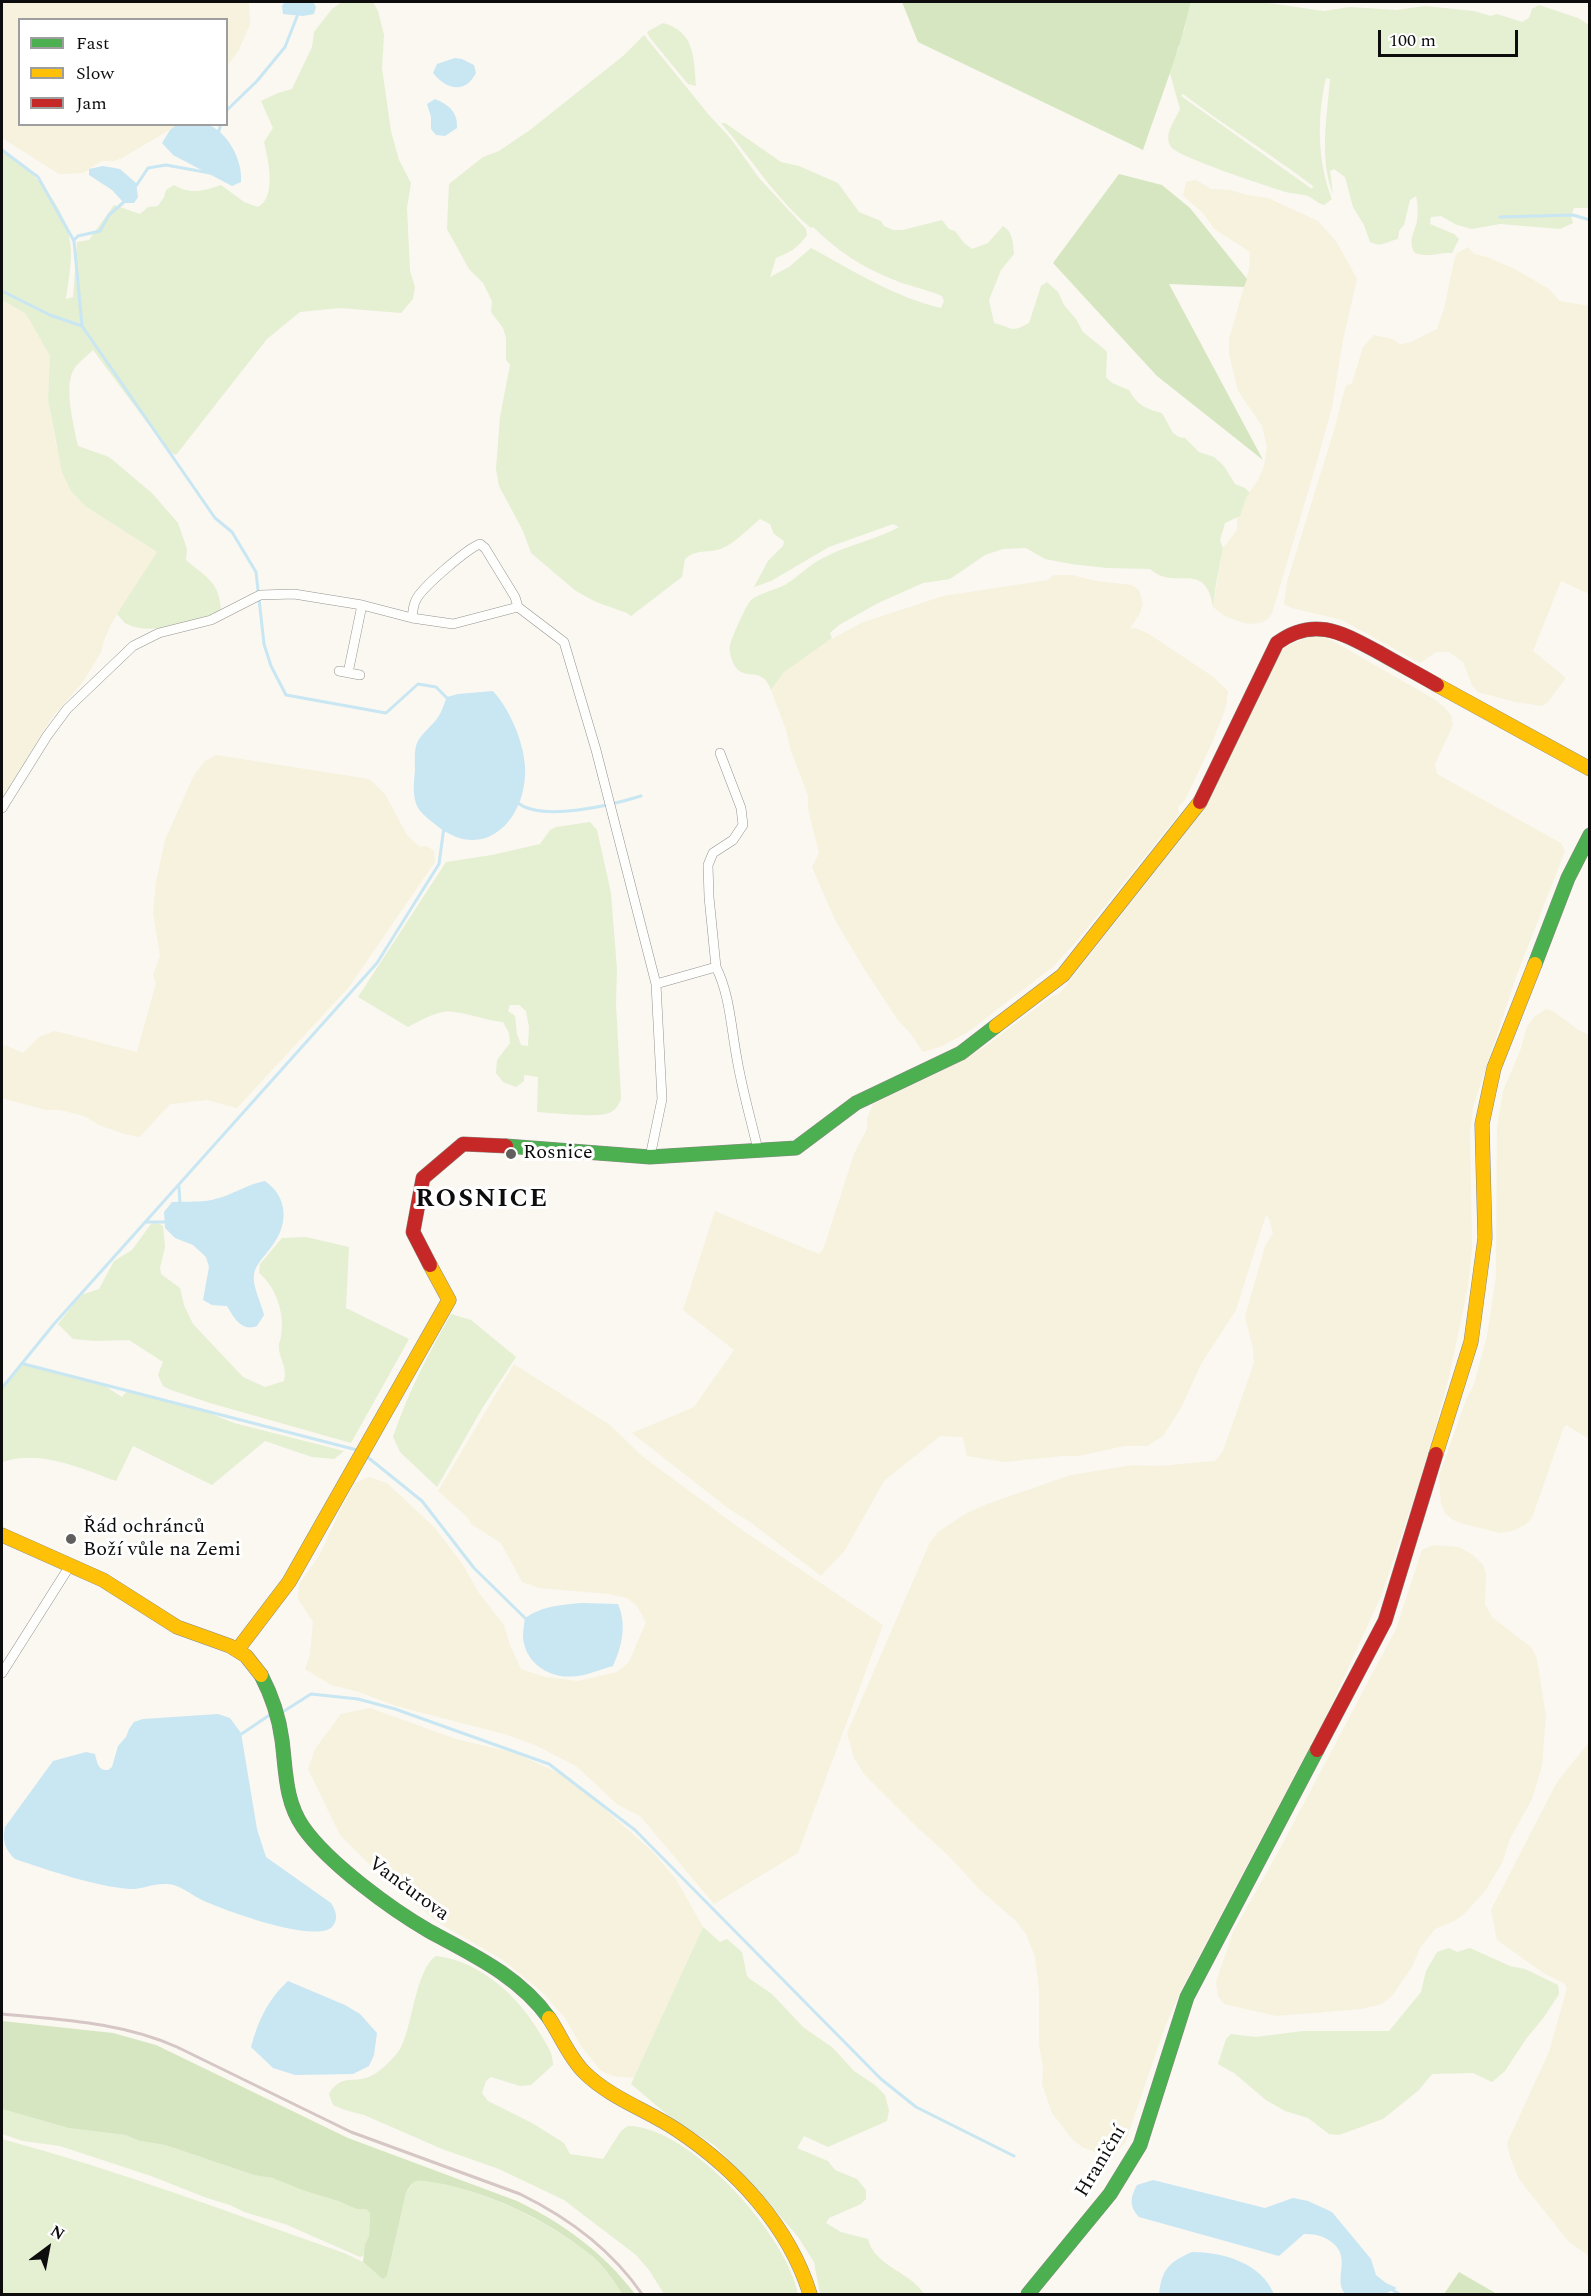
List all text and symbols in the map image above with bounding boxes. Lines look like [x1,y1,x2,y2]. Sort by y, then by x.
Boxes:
legend [18,18,228,126]
scale bar [1381,18,1520,56]
text: 100 m [1389,27,1436,54]
text: Fast [76,30,109,57]
text: Slow [76,60,114,87]
text: Jam [76,90,107,117]
place label: Rosnice [523,1142,593,1166]
marker: Rosnice [504,1147,518,1161]
district label: ROSNICE [415,1185,549,1217]
place label: Řád ochránců Boží vůle na Zemi [83,1516,241,1563]
marker: Řád ochránců Boží vůle na Zemi [64,1532,78,1546]
street label: Vančurova [363,1853,453,1927]
street label: Hraniční [1071,2122,1133,2202]
north arrow [18,2218,78,2278]
text: N [46,2219,69,2246]

